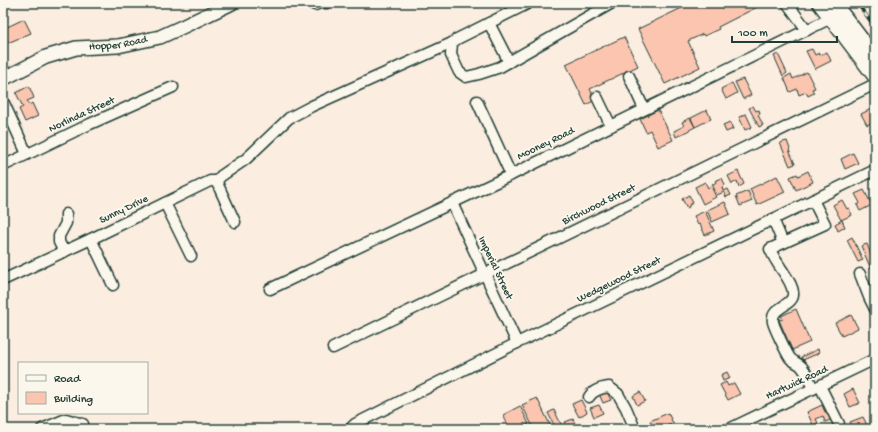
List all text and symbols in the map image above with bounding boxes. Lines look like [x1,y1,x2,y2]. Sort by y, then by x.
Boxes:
scale bar [732,18,837,44]
text: 100 m [737,27,768,41]
street label: Hopper Road [89,34,150,53]
street label: Norlinda Street [47,94,118,136]
street label: Mooney Road [516,124,578,163]
street label: Birchwood Street [560,181,639,228]
street label: Sunny Drive [98,193,151,227]
street label: Imperial Street [475,235,516,303]
street label: Wedgewood Street [575,254,664,305]
legend [18,362,148,414]
street label: Hartwick Road [764,363,831,403]
text: Road [54,373,81,387]
text: Building [53,393,93,407]

